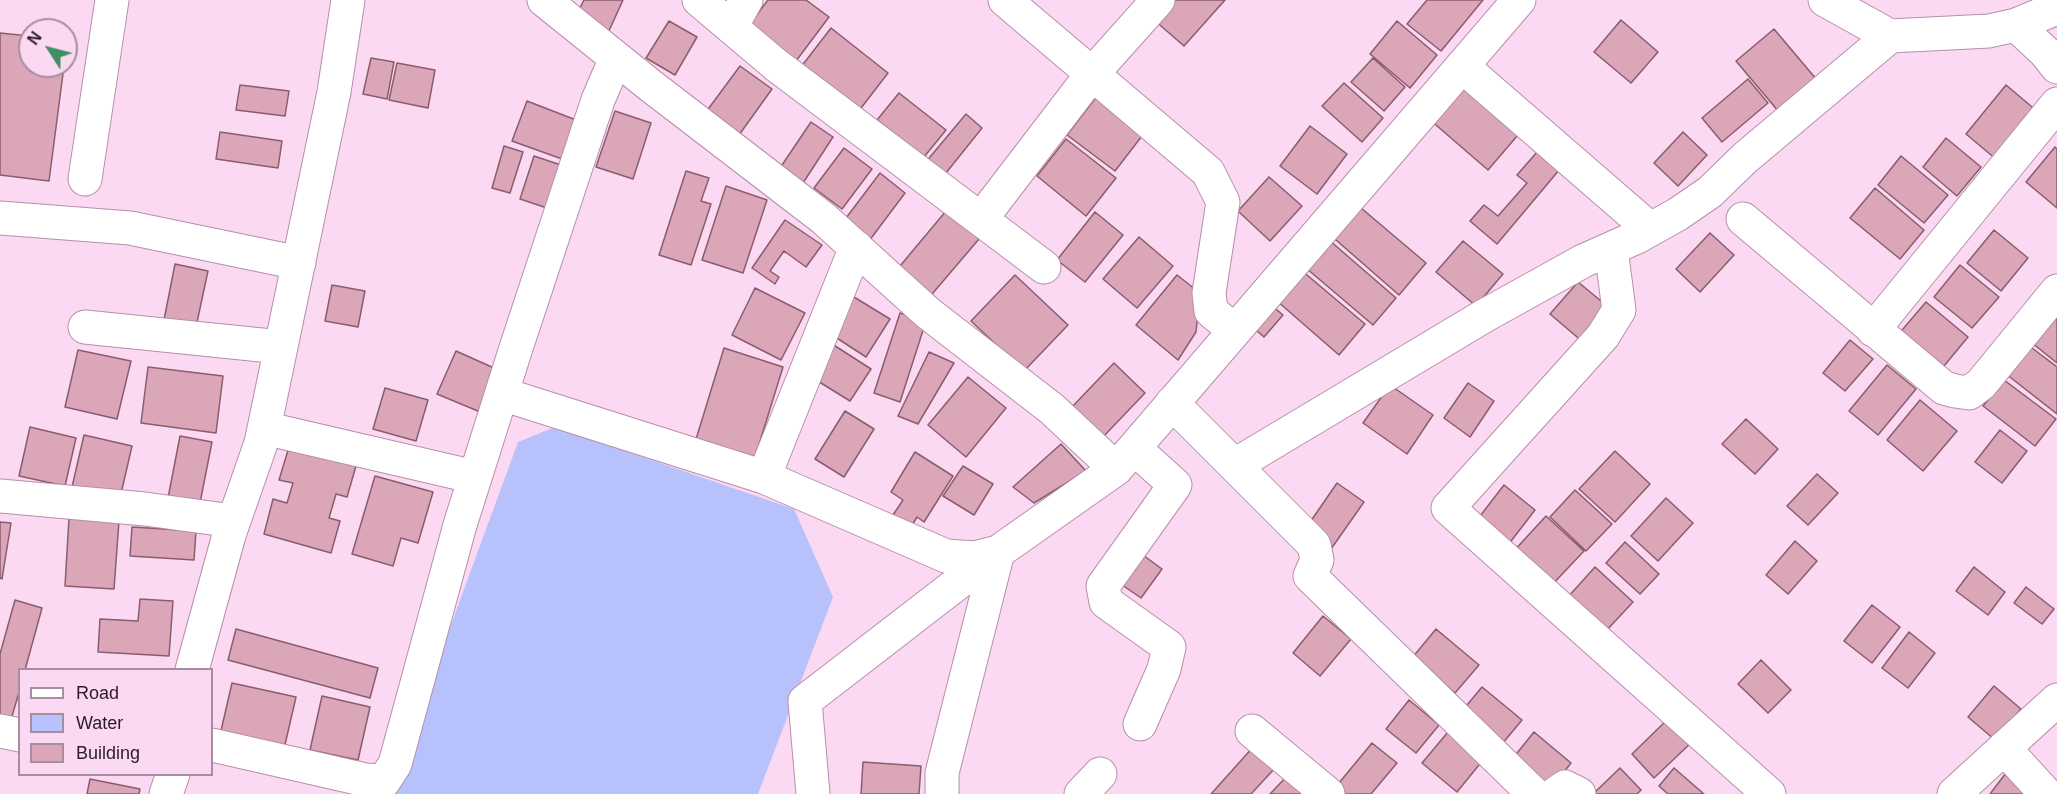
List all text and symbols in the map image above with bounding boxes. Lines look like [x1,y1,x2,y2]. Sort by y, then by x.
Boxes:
north arrow [18,18,78,78]
text: N [24,29,45,48]
legend [18,668,213,776]
text: Road [76,683,119,703]
text: Water [76,713,123,733]
text: Building [76,743,140,763]

